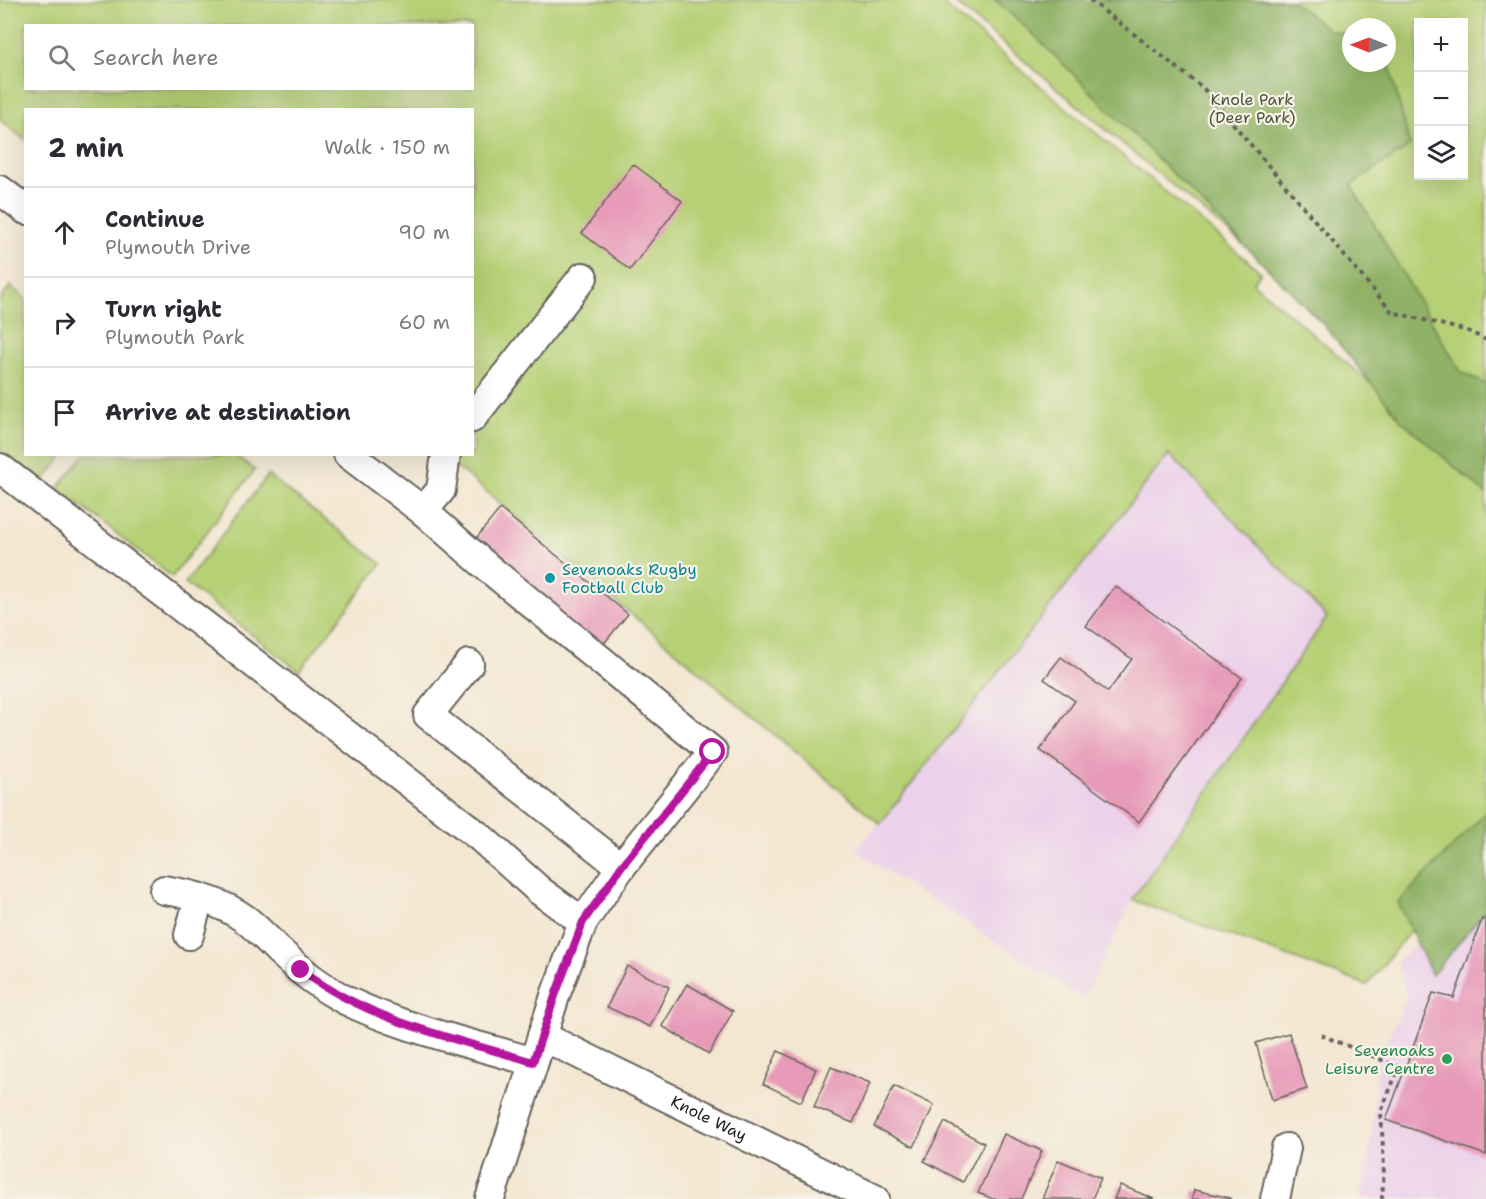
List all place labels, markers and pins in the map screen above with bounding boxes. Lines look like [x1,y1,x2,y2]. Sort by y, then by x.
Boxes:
place label: Sevenoaks Rugby Football Club [562,559,697,598]
marker: Sevenoaks Rugby Football Club [543,571,557,585]
place label: Sevenoaks Leisure Centre [1325,1040,1435,1079]
marker: Sevenoaks Leisure Centre [1440,1052,1454,1066]

